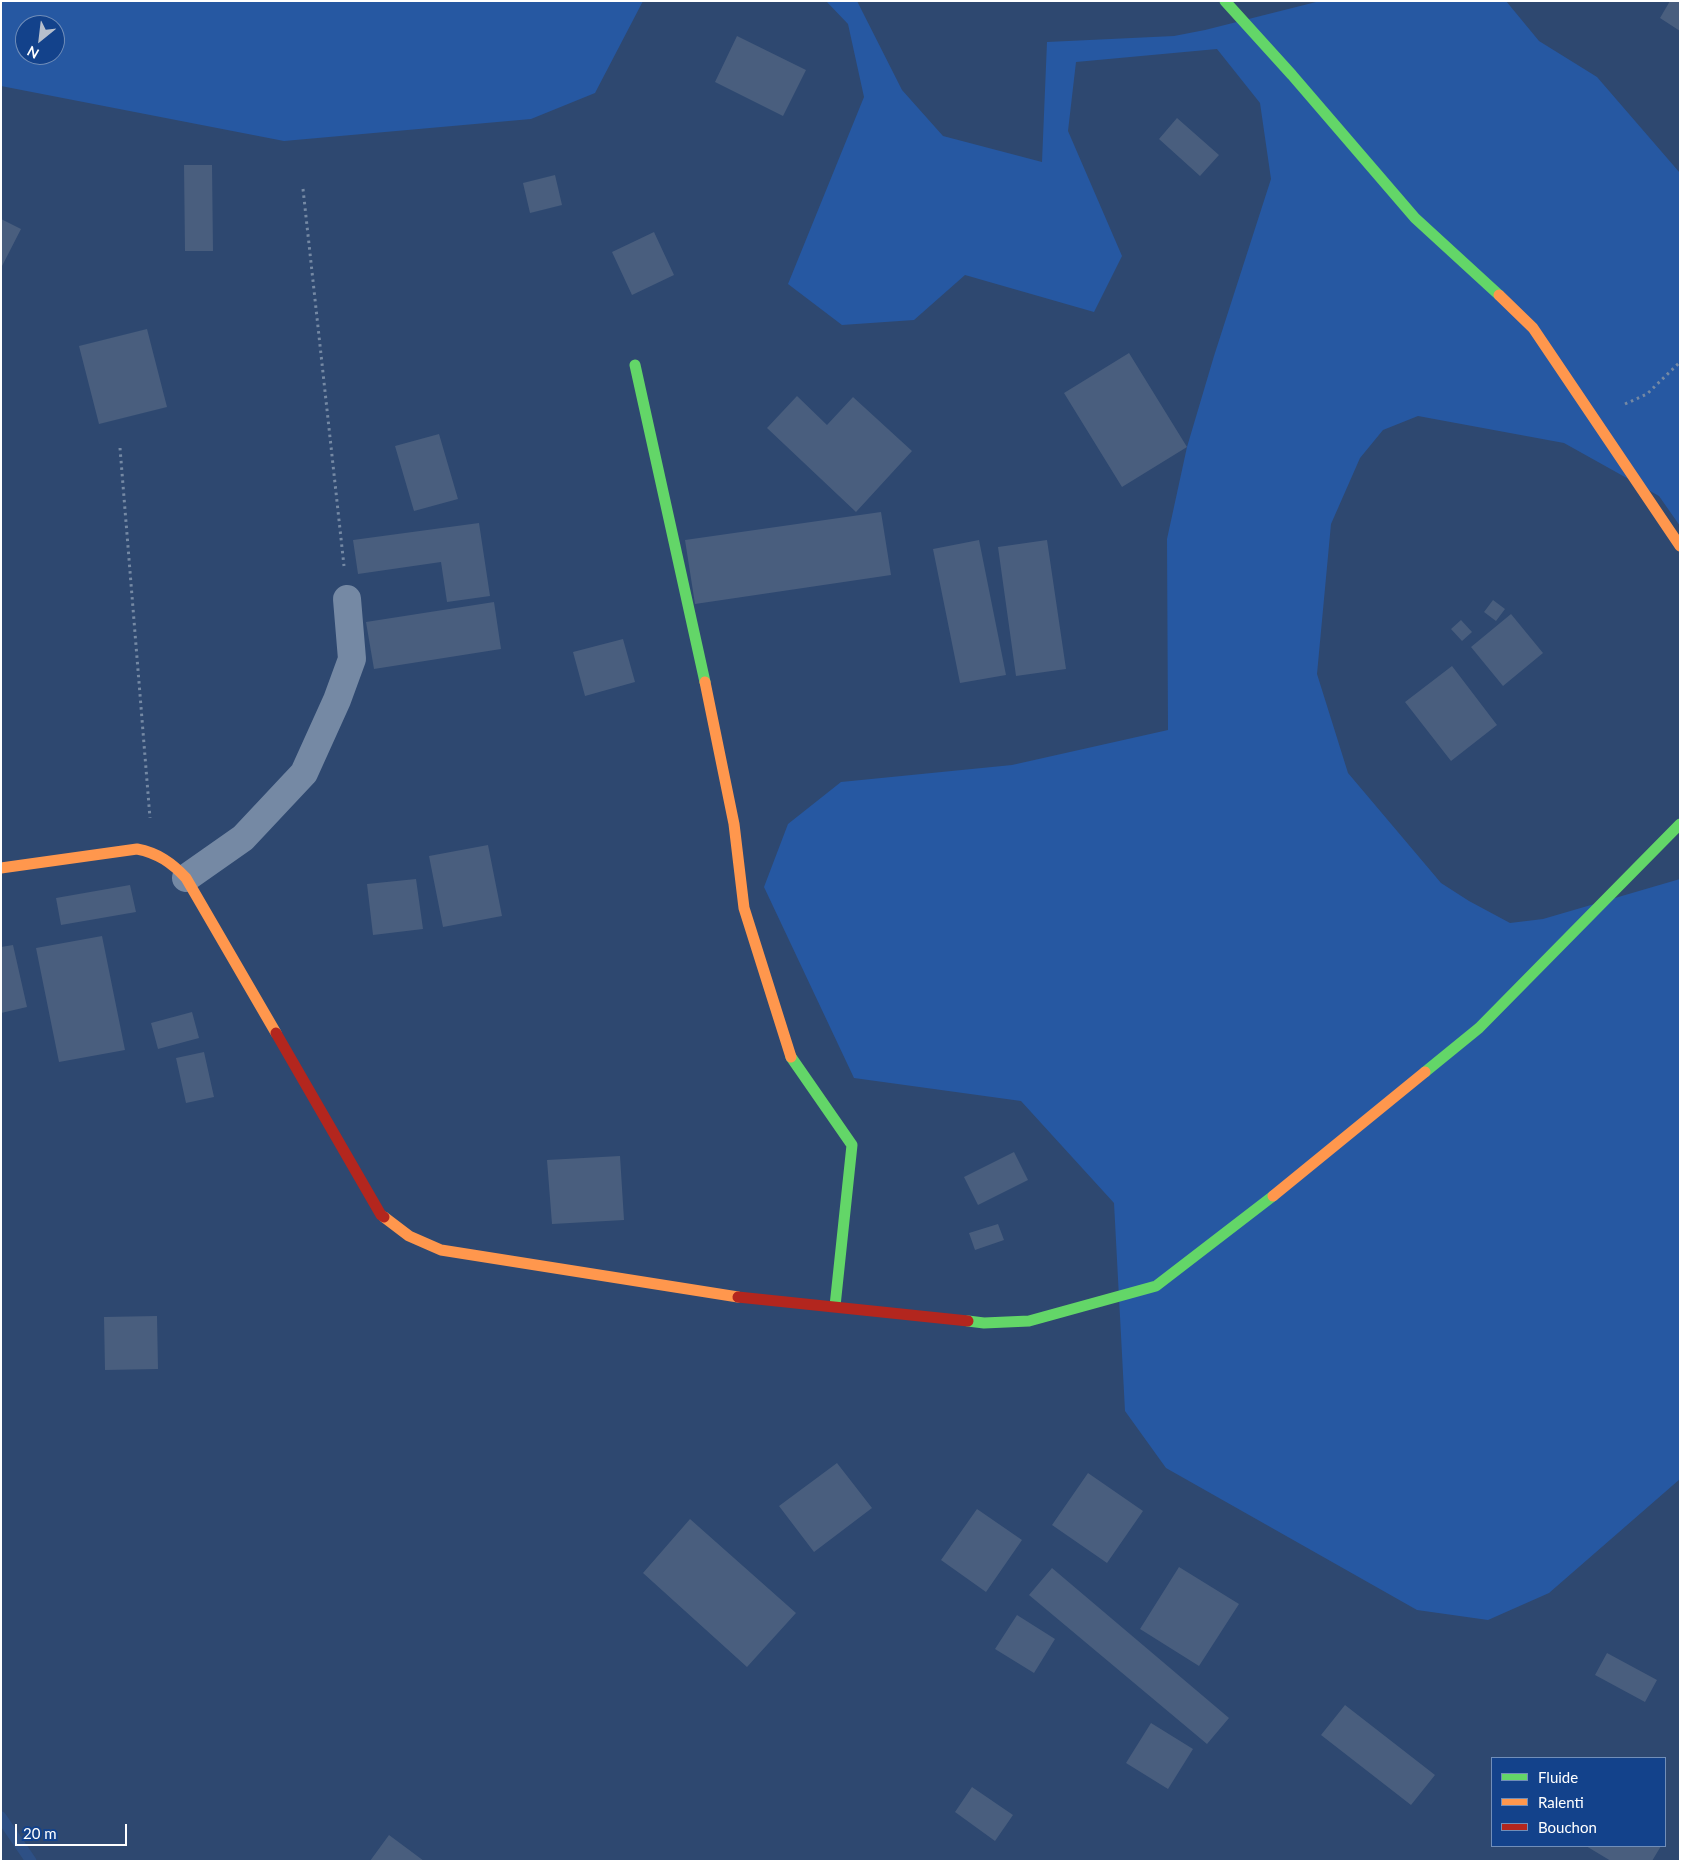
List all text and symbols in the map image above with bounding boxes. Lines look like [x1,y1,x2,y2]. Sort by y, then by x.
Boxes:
north arrow [15,15,65,65]
text: N [24,43,42,63]
legend [1491,1757,1666,1847]
text: Fluide [1538,1768,1578,1786]
text: Ralenti [1538,1793,1584,1811]
scale bar [18,1814,130,1846]
text: Bouchon [1538,1818,1597,1836]
text: 20 m [23,1824,57,1842]

